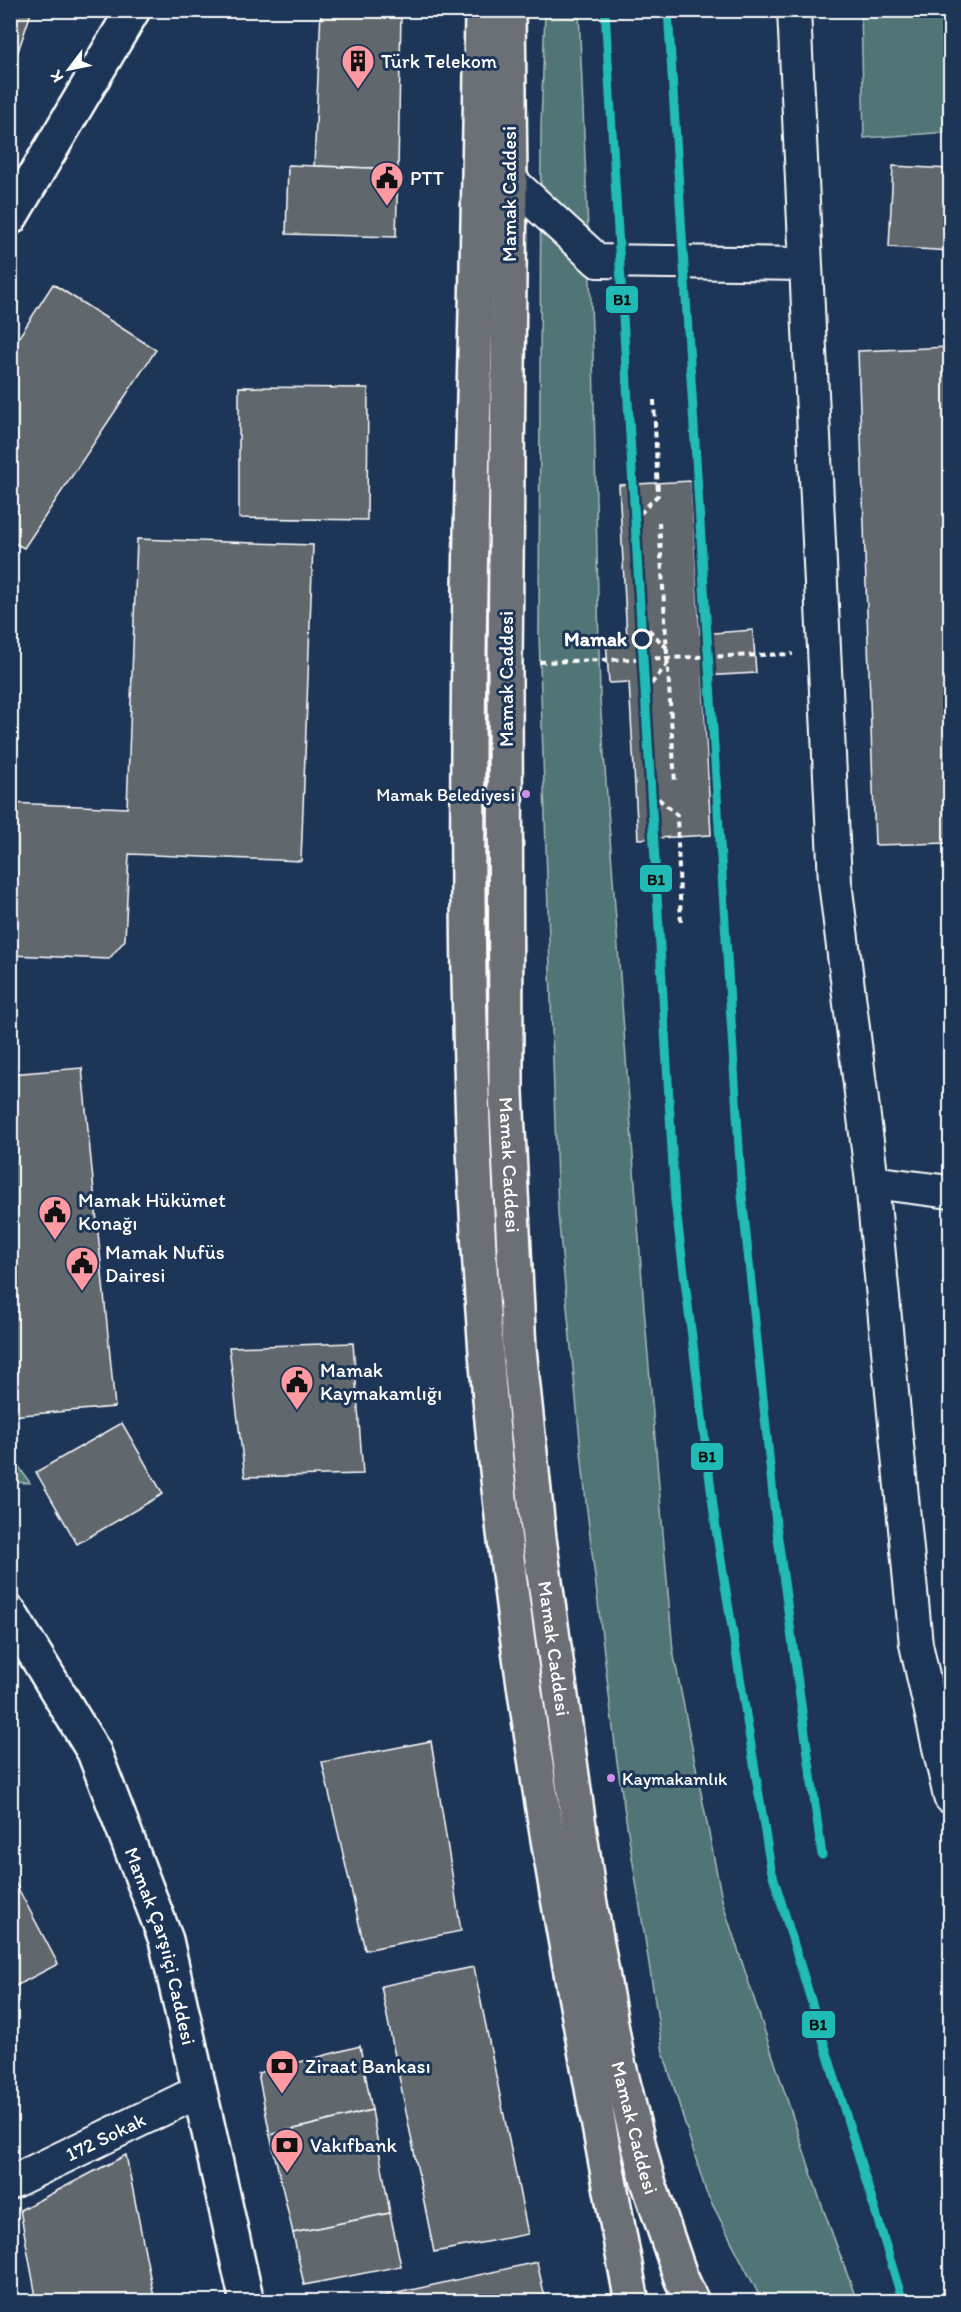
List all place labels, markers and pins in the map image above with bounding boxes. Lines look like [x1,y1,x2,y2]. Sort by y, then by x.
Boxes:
building icon: Türk Telekom [340,43,376,90]
place label: Türk Telekom [381,49,497,73]
public building icon: PTT [369,160,405,207]
place label: PTT [410,166,444,190]
place label: Mamak [564,627,628,651]
marker: Mamak [632,629,652,649]
place label: Mamak Belediyesi [376,784,515,806]
marker: Mamak Belediyesi [520,788,532,800]
place label: Mamak Hükümet Konağı [78,1188,226,1235]
public building icon: Mamak Hükümet Konağı [37,1194,73,1241]
place label: Mamak Nufüs Dairesi [105,1240,225,1287]
public building icon: Mamak Nufüs Dairesi [64,1245,100,1292]
place label: Mamak Kaymakamlığı [320,1358,442,1405]
public building icon: Mamak Kaymakamlığı [279,1364,315,1411]
place label: Kaymakamlık [622,1768,728,1790]
marker: Kaymakamlık [605,1772,617,1784]
bank icon: Ziraat Bankası [264,2048,300,2095]
place label: Ziraat Bankası [305,2054,431,2078]
bank icon: Vakıfbank [269,2127,305,2174]
place label: Vakıfbank [310,2133,398,2157]

